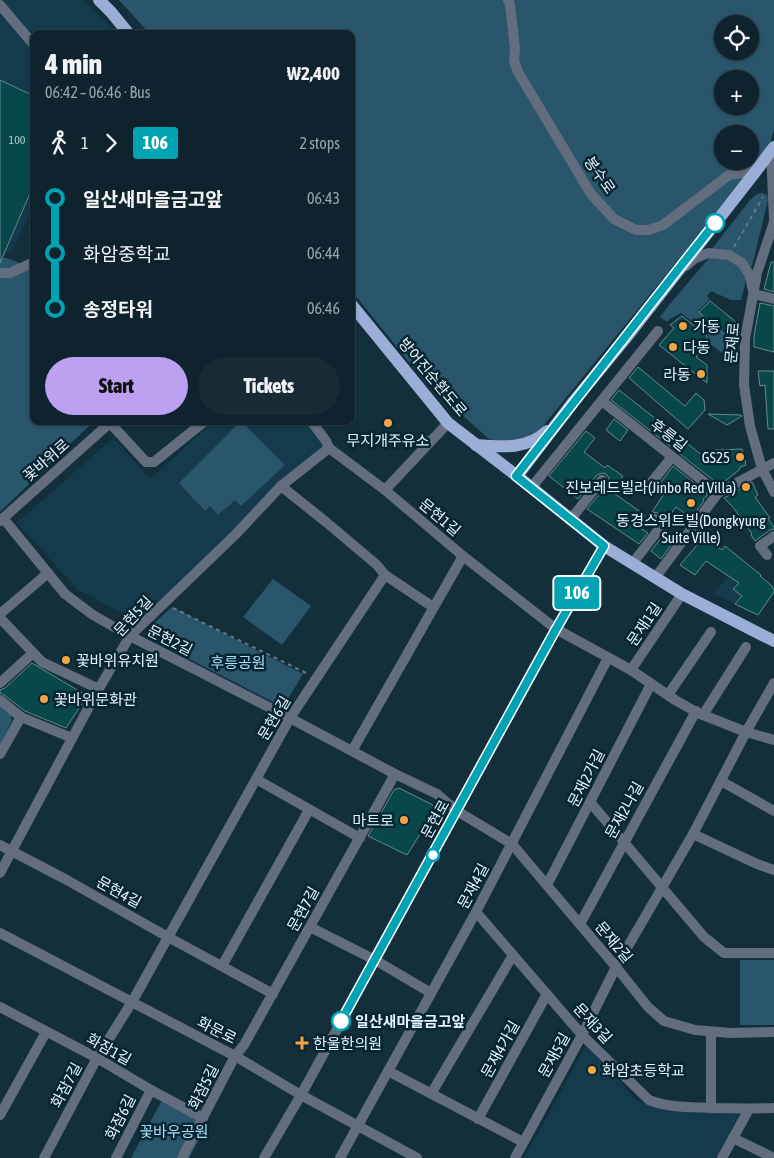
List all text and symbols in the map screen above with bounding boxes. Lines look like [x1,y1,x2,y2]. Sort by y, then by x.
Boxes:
map controls [714,15,759,170]
button: locate [714,15,759,60]
text: 4 min [45,48,102,80]
text: ₩2,400 [287,62,340,84]
button: + [714,70,759,115]
text: 06:42 – 06:46 · Bus [45,83,150,101]
button: − [714,125,759,170]
icon: walk [45,129,73,157]
icon: forward [97,129,125,157]
text: 106 [143,132,168,153]
house number: 100 [9,133,26,147]
text: 1 [81,134,89,152]
text: 2 stops [299,134,340,152]
street label: 봉수로 [581,153,619,197]
text: 일산새마을금고앞 [83,188,223,210]
text: 06:43 [307,189,340,207]
unlabelled marker [705,213,725,233]
text: 화암중학교 [83,243,170,265]
text: 06:44 [307,244,340,262]
text: 송정타워 [83,298,153,320]
text: 06:46 [307,299,340,317]
place label: 가동 [693,318,721,335]
marker: 가동 [677,320,689,332]
street label: 문재로 [722,322,742,364]
street label: 방어진순환도로 [395,335,471,419]
place label: 다동 [683,339,711,356]
marker: 다동 [667,341,679,353]
button: Start [45,357,188,415]
button: Tickets [198,357,340,415]
place label: 라동 [663,366,691,383]
marker: 라동 [695,368,707,380]
street label: 후릉길 [647,416,691,454]
marker: 무지개주유소 [382,417,394,429]
place label: 무지개주유소 [347,432,430,449]
street label: 꽃바위로 [20,435,72,485]
place label: GS25 [702,449,730,466]
marker: GS25 [734,451,746,463]
place label: 진보레드빌라(Jinbo Red Villa) [565,479,736,496]
marker: 진보레드빌라(Jinbo Red Villa) [740,481,752,493]
street label: 문현1길 [416,495,464,539]
marker: 동경스위트빌(Dongkyung Suite Ville) [685,497,697,509]
place label: 동경스위트빌(Dongkyung Suite Ville) [616,512,766,546]
line badge: 106 [548,577,606,609]
text: 106 [564,582,590,603]
street label: 문현5길 [110,592,156,640]
street label: 문재1길 [623,599,665,649]
street label: 문현2길 [145,621,195,659]
place label: 꽃바위유치원 [76,652,159,669]
marker: 꽃바위유치원 [60,654,72,666]
park label: 후릉공원 [210,654,266,671]
place label: 꽃바위문화관 [54,691,137,708]
marker: 꽃바위문화관 [38,693,50,705]
street label: 문현6길 [254,693,294,743]
street label: 문재2가길 [564,746,608,810]
street label: 문재2나길 [601,779,647,841]
street label: 문현로 [418,797,452,841]
place label: 마트로 [353,812,394,829]
marker: 마트로 [398,814,410,826]
unlabelled marker [426,848,440,862]
street label: 문재4길 [454,861,492,911]
street label: 문현4길 [94,873,144,911]
street label: 문현7길 [284,884,322,934]
street label: 문재2길 [592,918,636,966]
street label: 문재3길 [570,999,616,1047]
marker: 일산새마을금고앞 [331,1011,351,1031]
street label: 화문로 [195,1013,239,1047]
place label: 일산새마을금고앞 [355,1013,466,1030]
street label: 문재4가길 [477,1018,523,1080]
street label: 화잠1길 [84,1030,134,1068]
street label: 문재5길 [535,1030,573,1080]
place label: 한울한의원 [313,1035,382,1052]
marker: 한울한의원 [295,1036,309,1050]
street label: 화잠7길 [47,1060,85,1110]
street label: 화잠5길 [184,1062,222,1112]
place label: 화암초등학교 [602,1062,685,1079]
marker: 화암초등학교 [586,1064,598,1076]
street label: 화잠6길 [101,1092,139,1142]
park label: 꽃바우공원 [139,1123,209,1140]

